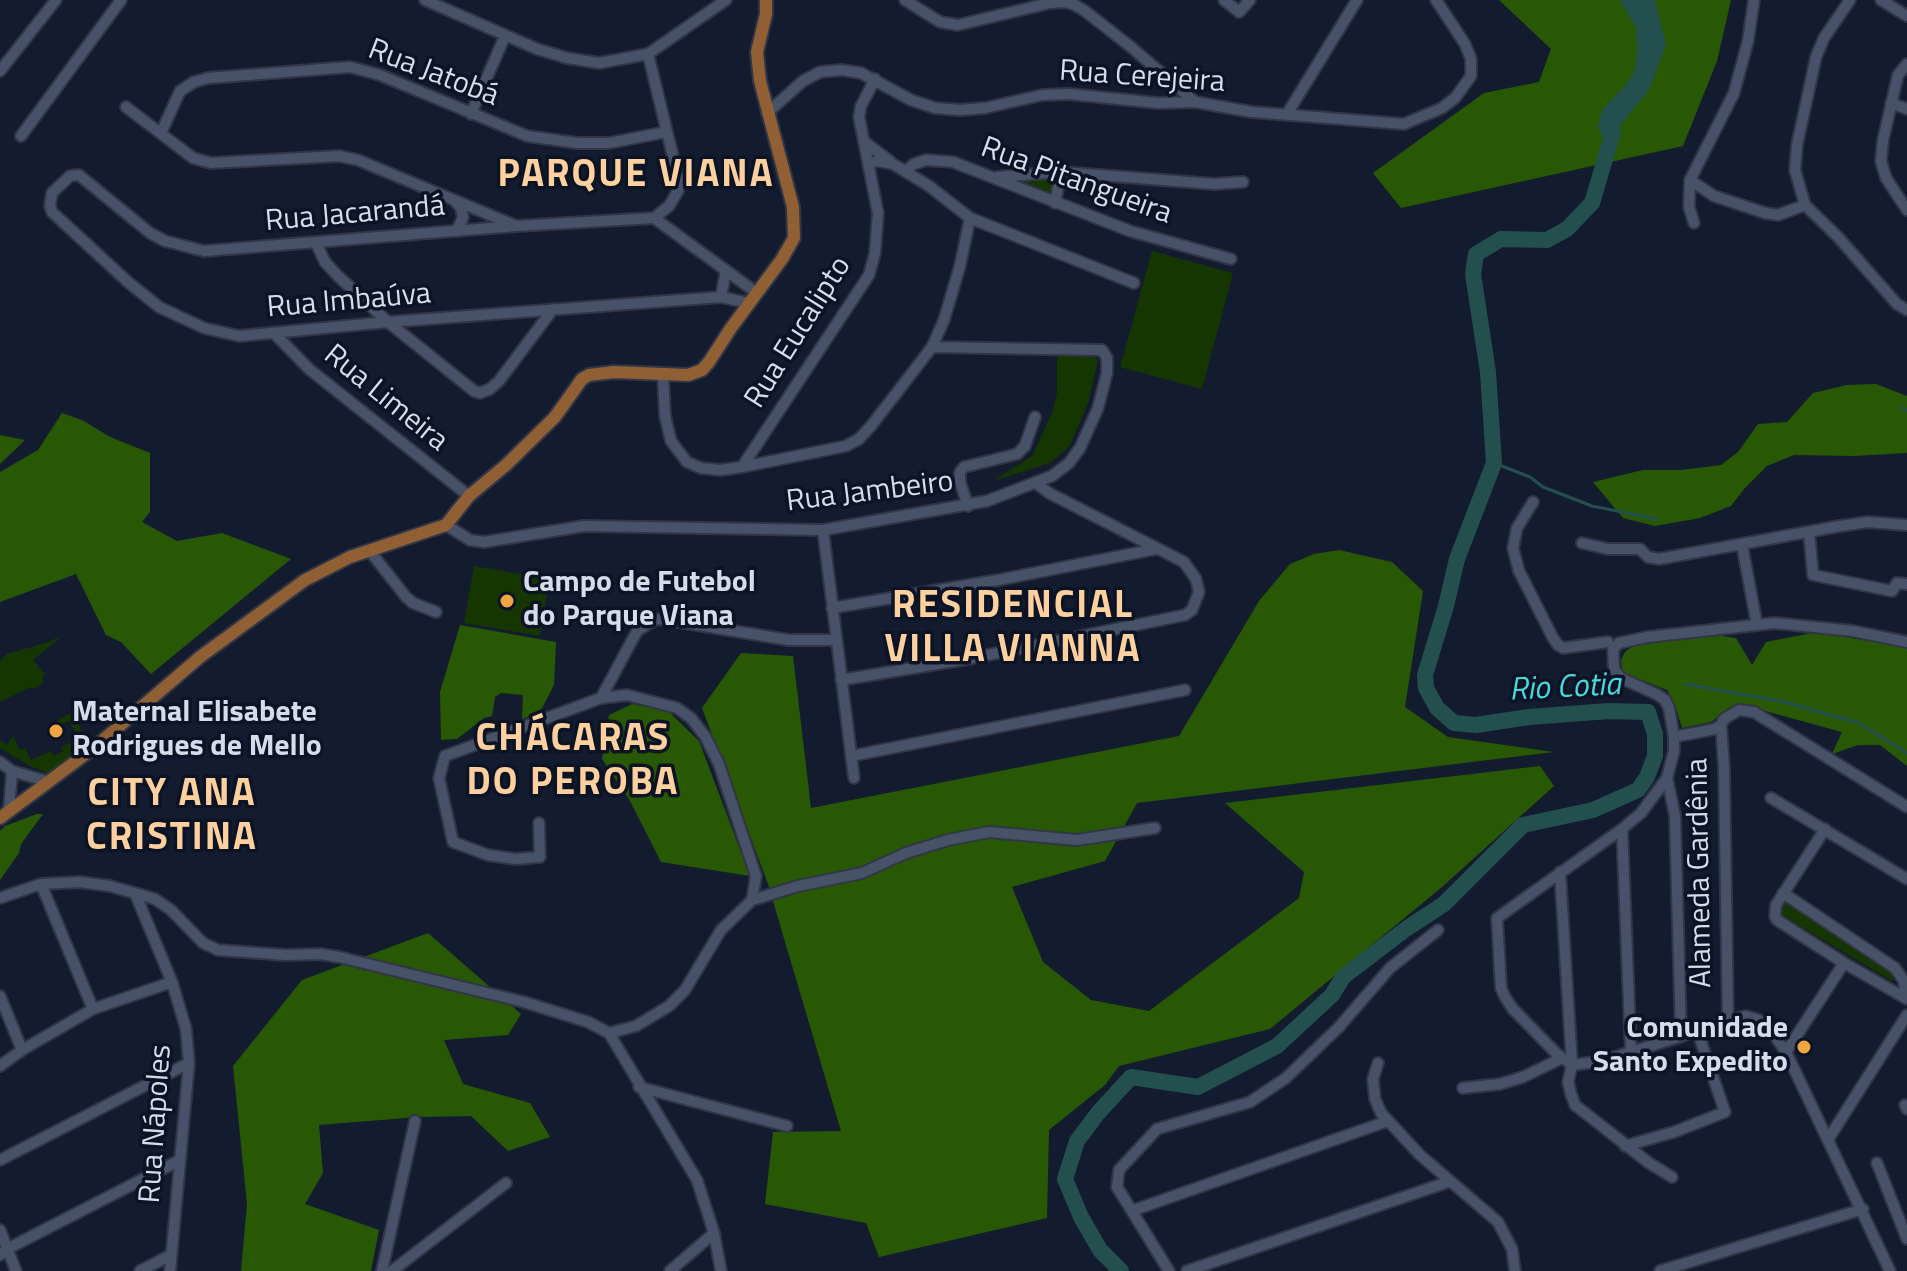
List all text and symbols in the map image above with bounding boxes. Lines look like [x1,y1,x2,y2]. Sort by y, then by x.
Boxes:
street label: Rua Jatobá [363,33,503,115]
street label: Rua Cerejeira [1058,54,1226,102]
street label: Rua Pitangueira [976,131,1176,233]
district label: PARQUE VIANA [497,154,775,200]
street label: Rua Jacarandá [264,189,446,241]
street label: Rua Eucalipto [738,251,860,415]
street label: Rua Imbaúva [266,277,432,327]
street label: Rua Limeira [316,338,454,460]
street label: Rua Jambeiro [784,465,956,521]
place label: Campo de Futebol do Parque Viana [523,566,756,636]
district label: RESIDENCIAL VILLA VIANNA [884,585,1142,674]
marker: Campo de Futebol do Parque Viana [498,592,516,610]
water label: Rio Cotia [1508,667,1622,711]
place label: Maternal Elisabete Rodrigues de Mello [72,696,322,766]
district label: CHÁCARAS DO PEROBA [467,718,679,808]
marker: Maternal Elisabete Rodrigues de Mello [47,722,65,740]
street label: Alameda Gardênia [1681,758,1721,988]
district label: CITY ANA CRISTINA [86,773,258,862]
place label: Comunidade Santo Expedito [1593,1012,1788,1082]
marker: Comunidade Santo Expedito [1795,1038,1813,1056]
street label: Rua Nápoles [134,1043,180,1205]

